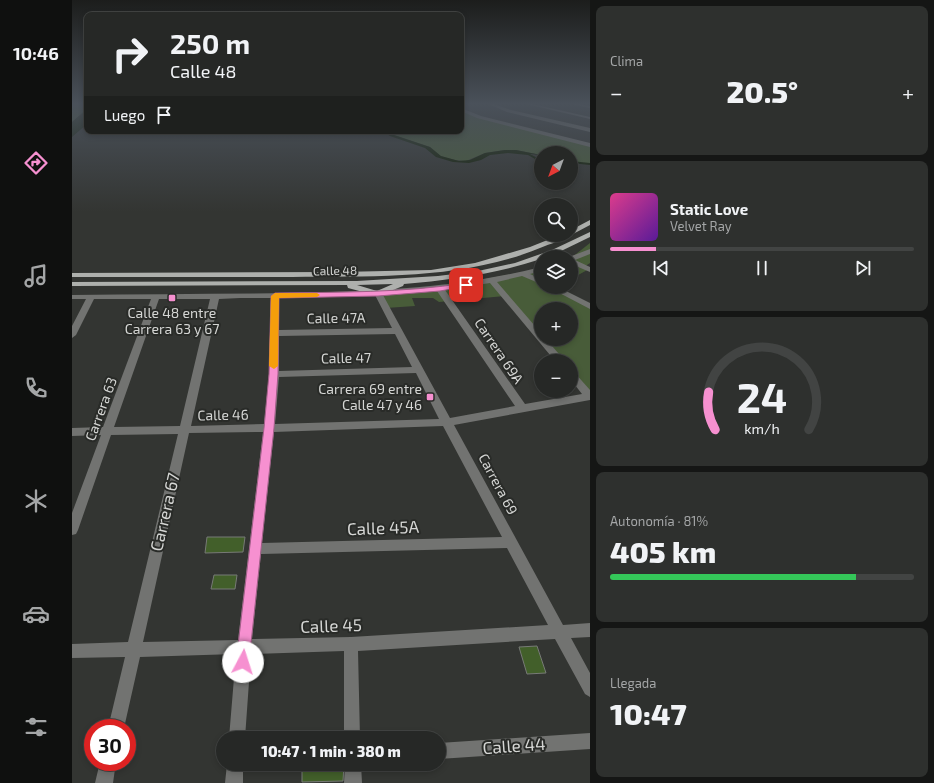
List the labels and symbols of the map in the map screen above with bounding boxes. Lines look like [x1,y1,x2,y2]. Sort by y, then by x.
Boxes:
north arrow [534,146,578,190]
street label: Calle 48 [313,263,357,277]
pin [449,268,483,302]
marker: Calle 48 entre Carrera 63 y 67 [167,293,177,303]
place label: Calle 48 entre Carrera 63 y 67 [125,304,219,337]
street label: Calle 47A [307,308,366,327]
street label: Carrera 69A [471,315,528,387]
street label: Calle 47 [321,349,371,366]
street label: Carrera 63 [81,375,120,443]
place label: Carrera 69 entre Calle 47 y 46 [318,380,422,413]
marker: Carrera 69 entre Calle 47 y 46 [425,392,435,402]
street label: Calle 46 [197,406,249,423]
street label: Carrera 69 [475,450,522,517]
street label: Carrera 67 [145,470,183,553]
street label: Calle 45A [347,516,420,538]
street label: Calle 45 [300,614,362,636]
position arrow [222,641,264,683]
speed limit sign: 30 [84,719,136,771]
street label: Calle 44 [482,733,546,757]

